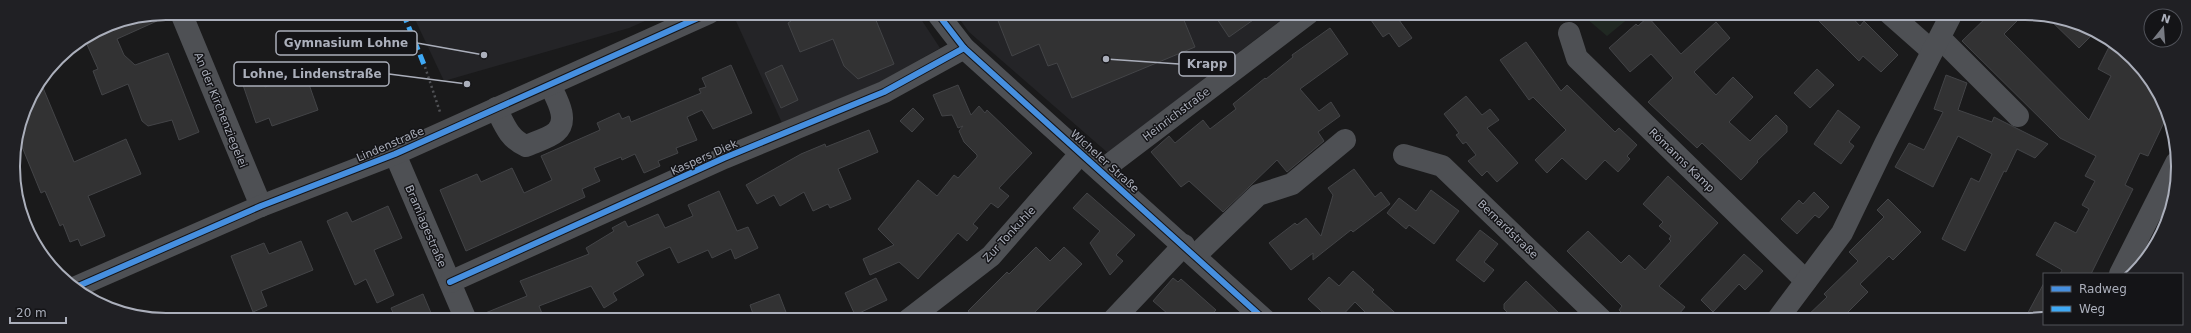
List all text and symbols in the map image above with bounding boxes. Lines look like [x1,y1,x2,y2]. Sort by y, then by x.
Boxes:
north arrow [2143,8,2183,48]
text: N [2159,11,2172,26]
callout: Gymnasium Lohne [276,31,417,55]
text: Gymnasium Lohne [284,36,408,50]
street label: An der Kirchenziegelei [191,51,250,170]
callout: Krapp [1179,52,1235,76]
text: Krapp [1187,57,1228,71]
callout: Lohne, Lindenstraße [234,62,389,86]
text: Lohne, Lindenstraße [242,67,382,81]
street label: Heinrichstraße [1140,85,1213,144]
street label: Lindenstraße [355,124,426,164]
street label: Römanns Kamp [1646,126,1717,195]
street label: Wicheler Straße [1068,127,1142,196]
street label: Kaspers Diek [669,137,740,178]
street label: Bramlagestraße [402,183,449,269]
street label: Bernardstraße [1475,197,1541,262]
street label: Zur Tonkuhle [980,204,1038,265]
legend [2043,273,2183,325]
text: Radweg [2079,282,2127,296]
scale bar [10,299,66,325]
text: Weg [2079,302,2105,316]
text: 20 m [16,306,47,320]

